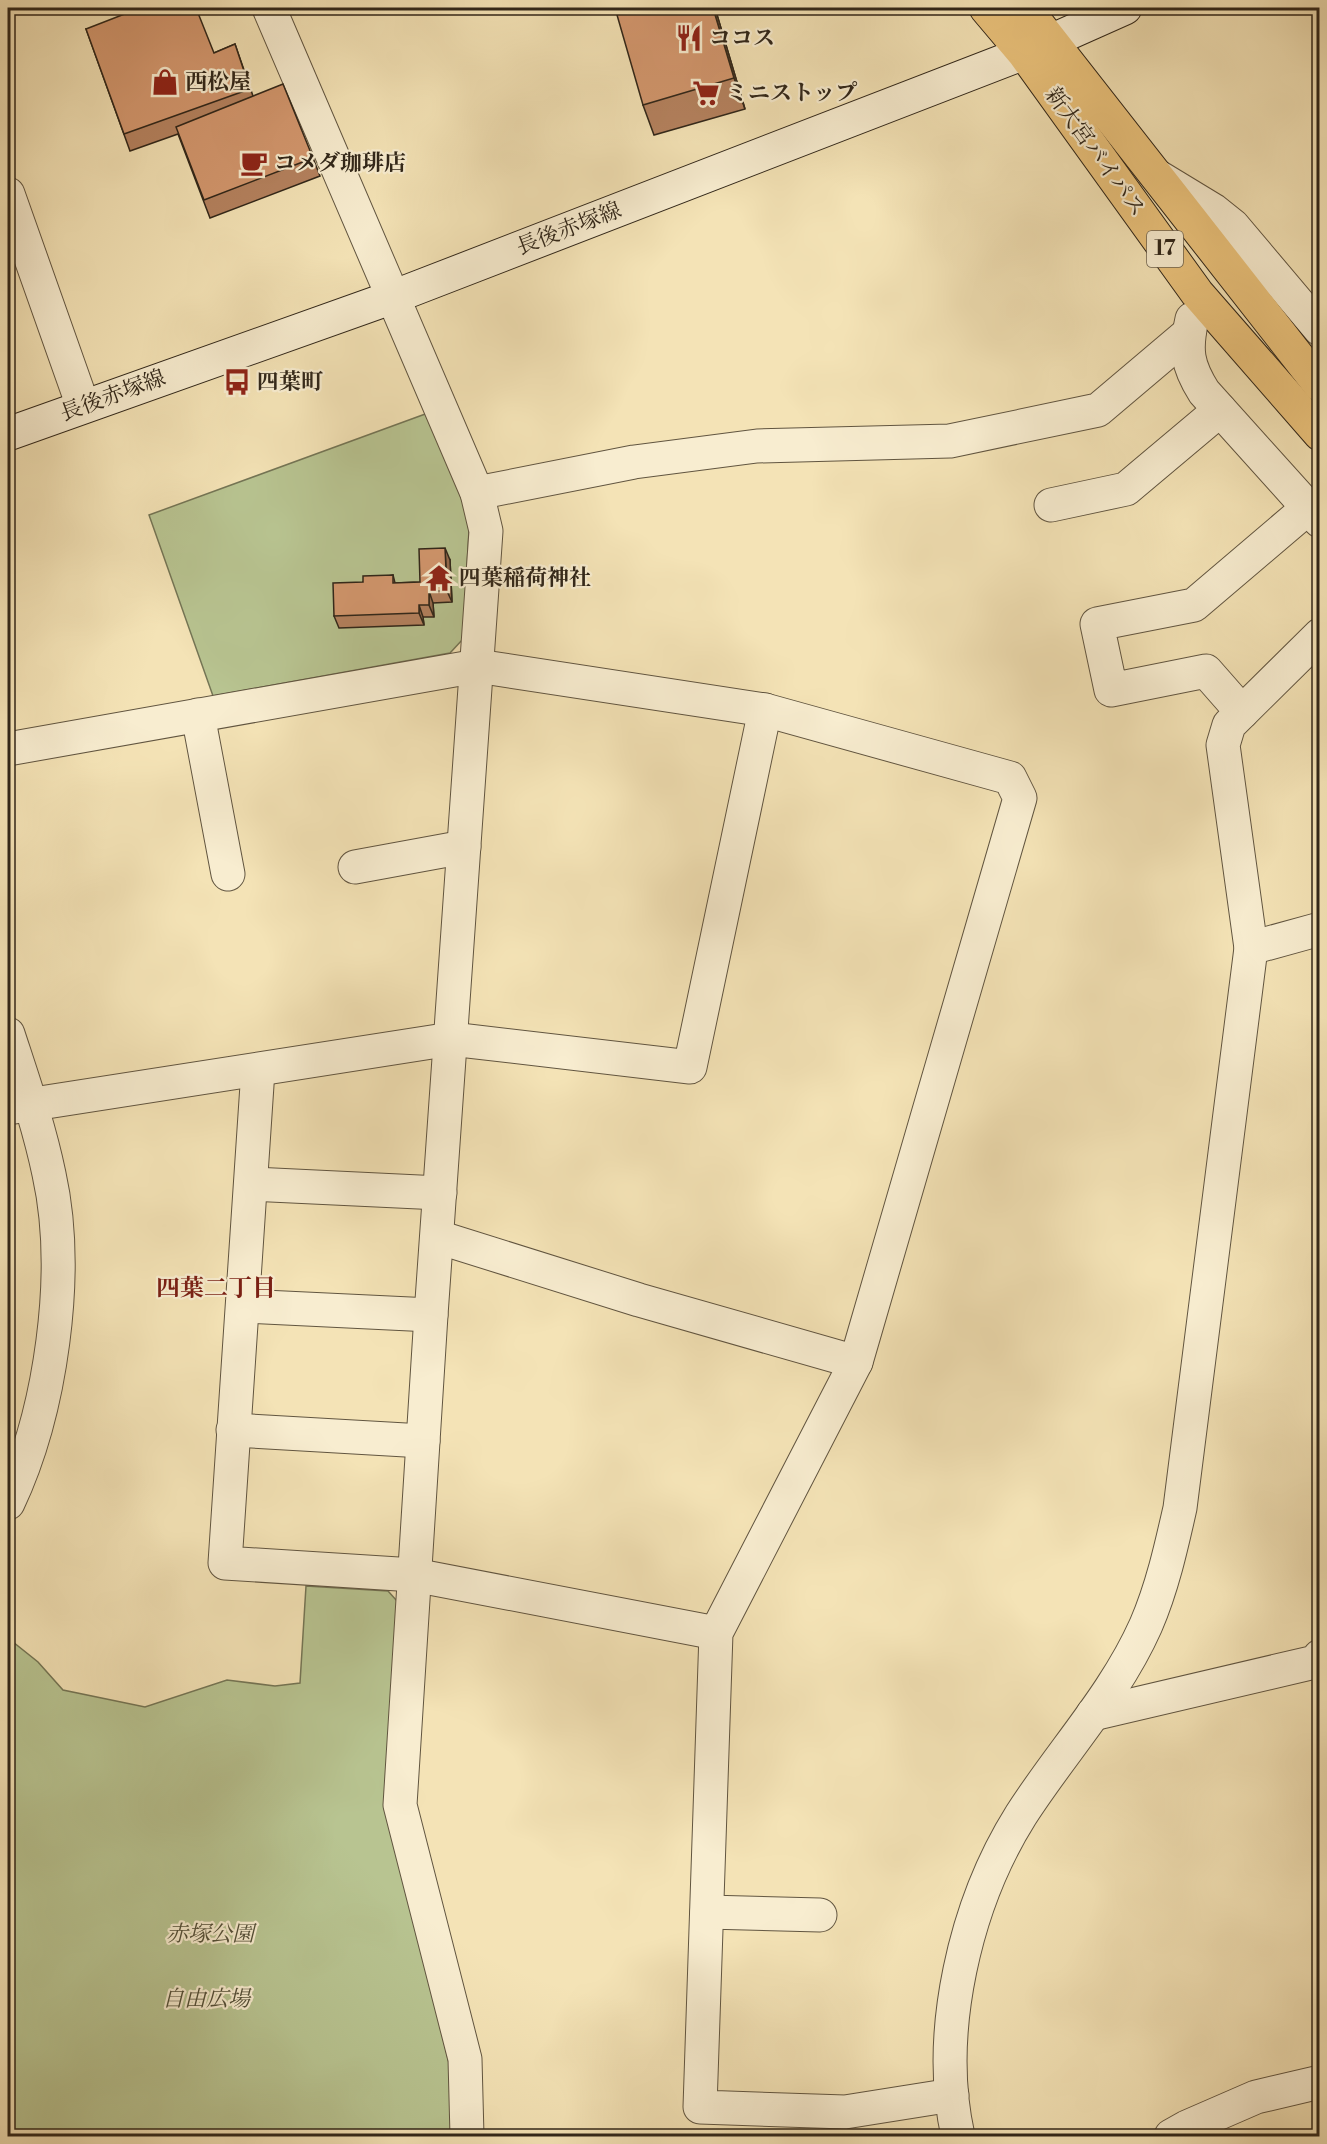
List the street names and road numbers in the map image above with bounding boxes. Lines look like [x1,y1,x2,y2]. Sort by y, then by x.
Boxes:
street label: 新大宮バイパス [1039,82,1151,222]
street label: 長後赤塚線 [513,197,625,261]
road number: 17 [1147,231,1183,267]
street label: 長後赤塚線 [57,365,169,427]

